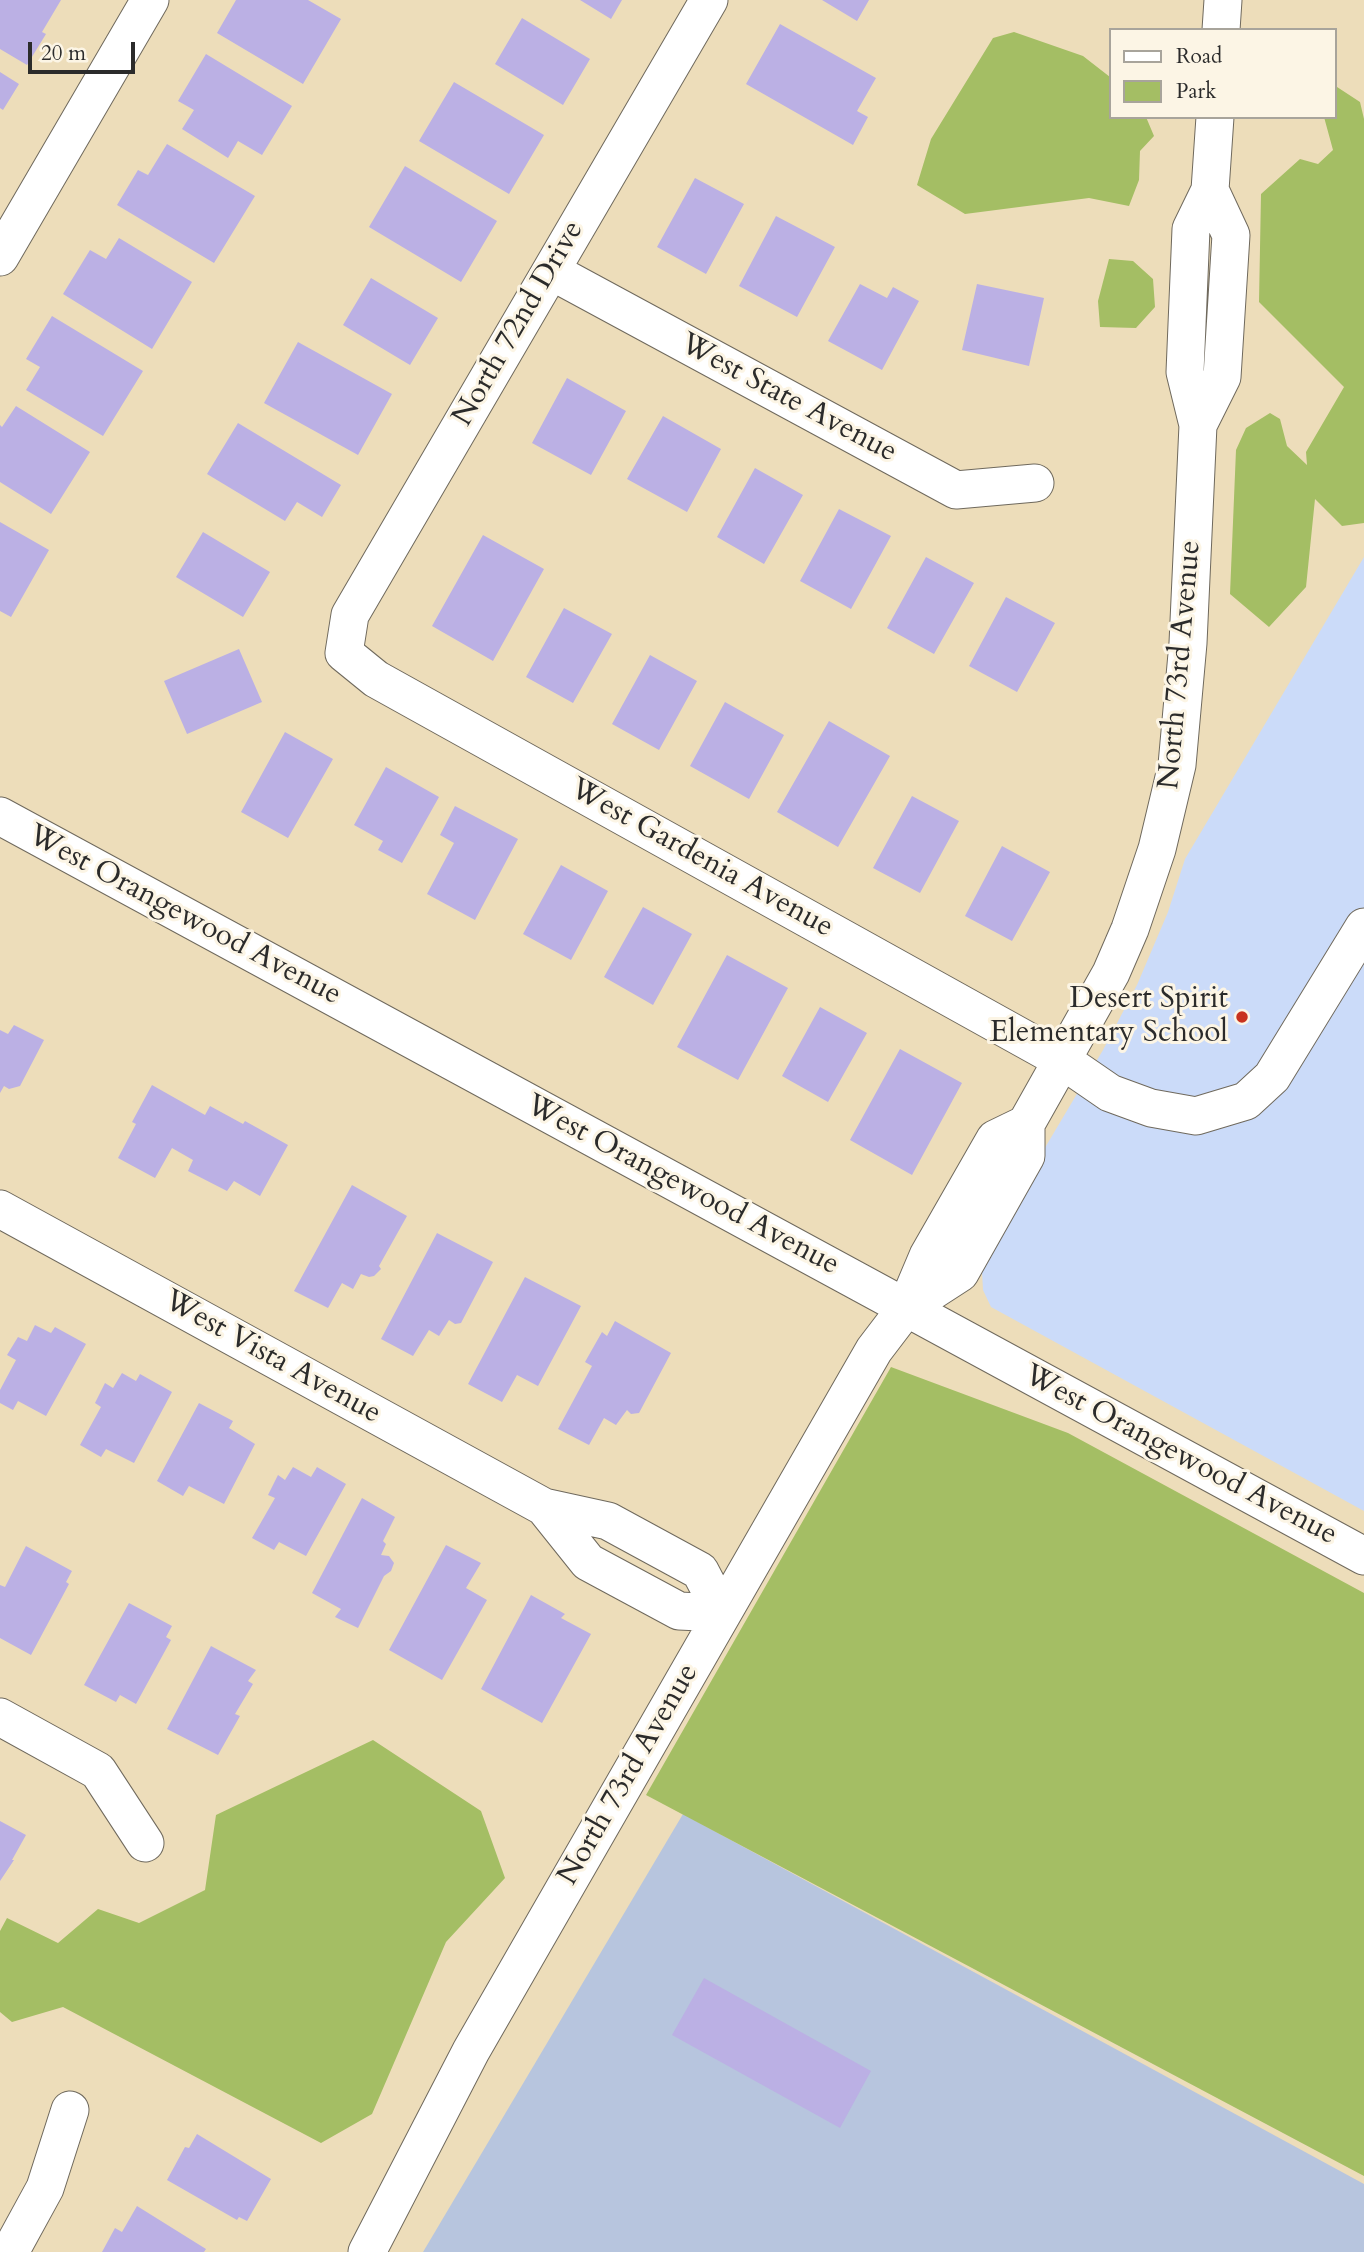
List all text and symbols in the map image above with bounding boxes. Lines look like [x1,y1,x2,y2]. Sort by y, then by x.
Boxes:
scale bar [32,28,138,72]
legend [1108,28,1336,119]
text: 20 m [41,39,86,68]
text: Road [1176,42,1222,71]
text: Park [1176,77,1216,106]
street label: North 72nd Drive [446,215,592,433]
street label: West State Avenue [673,327,903,471]
street label: North 73rd Avenue [1152,539,1210,791]
street label: West Gardenia Avenue [563,772,839,946]
street label: West Orangewood Avenue [21,818,347,1014]
place label: Desert Spirit Elementary School [990,982,1228,1052]
marker: Desert Spirit Elementary School [1234,1009,1250,1025]
street label: West Orangewood Avenue [519,1088,845,1284]
street label: West Vista Avenue [157,1283,387,1433]
street label: West Orangewood Avenue [1017,1358,1343,1554]
street label: North 73rd Avenue [551,1658,707,1892]

